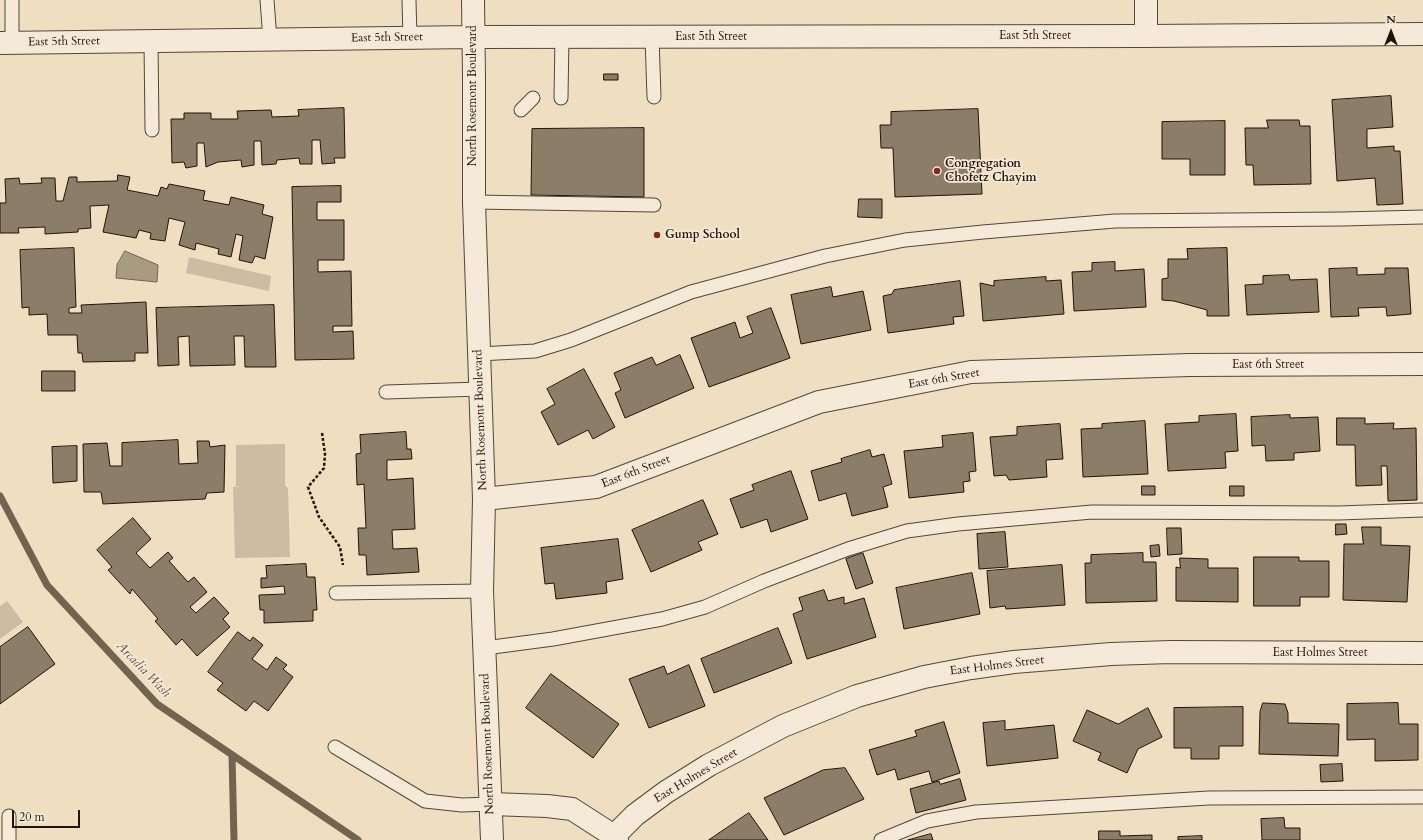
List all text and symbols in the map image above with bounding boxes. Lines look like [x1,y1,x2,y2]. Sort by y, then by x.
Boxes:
north arrow [1371,12,1411,52]
text: N [1386,12,1396,27]
street label: North Rosemont Boulevard [466,25,480,167]
street label: East 5th Street [999,29,1071,43]
street label: East 5th Street [351,30,423,46]
street label: East 5th Street [675,30,747,44]
street label: East 5th Street [28,34,100,50]
place label: Congregation Chofetz Chayim [945,157,1037,185]
marker: Congregation Chofetz Chayim [932,166,942,176]
place label: Gump School [665,228,740,242]
marker: Gump School [652,230,662,240]
street label: North Rosemont Boulevard [471,349,491,491]
street label: East 6th Street [1232,358,1304,372]
street label: East 6th Street [907,366,981,392]
street label: East 6th Street [600,452,672,492]
water label: Arcadia Wash [113,639,173,701]
street label: East Holmes Street [1273,646,1367,660]
street label: East Holmes Street [949,653,1045,679]
street label: North Rosemont Boulevard [478,673,498,815]
street label: East Holmes Street [652,745,740,807]
scale bar [14,802,82,828]
text: 20 m [19,809,45,825]

